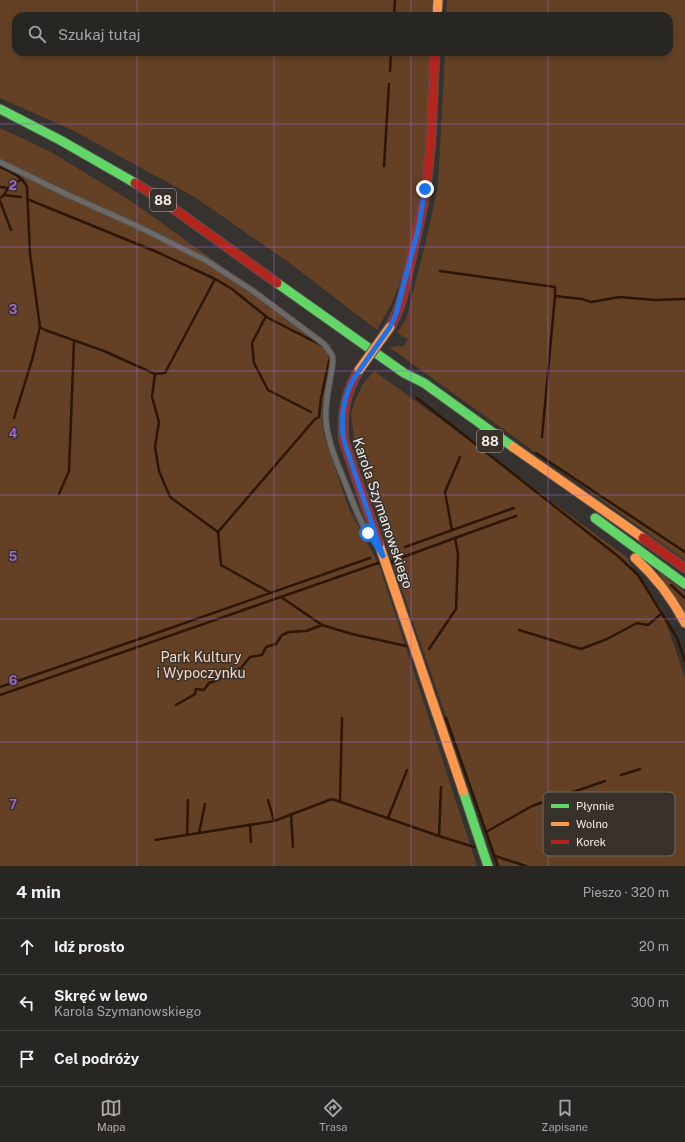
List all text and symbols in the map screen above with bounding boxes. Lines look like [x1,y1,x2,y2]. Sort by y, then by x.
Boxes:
search box [12,12,673,56]
icon: search [26,23,48,45]
text: Szukaj tutaj [58,26,141,43]
text: 2 [9,178,17,193]
route end [416,180,434,198]
road number: 88 [150,189,176,211]
text: 3 [9,302,18,317]
text: 4 [9,426,18,441]
road number: 88 [477,430,503,452]
street label: Karola Szymanowskiego [350,436,416,591]
route start [359,524,377,542]
text: 5 [9,549,18,564]
park label: Park Kultury i Wypoczynku [156,649,246,681]
text: 6 [9,673,18,688]
legend [543,792,675,856]
text: 7 [9,797,17,812]
text: Płynnie [576,800,614,812]
text: Wolno [576,818,608,830]
text: Korek [576,836,606,848]
text: 4 min [16,882,61,902]
text: Pieszo · 320 m [583,885,669,900]
icon: ahead [16,936,38,958]
text: Idź prosto [54,938,125,955]
text: 20 m [639,939,669,954]
text: Skręć w lewo [54,987,148,1004]
icon: left [16,992,38,1014]
text: 300 m [631,995,669,1010]
text: Karola Szymanowskiego [54,1004,201,1019]
icon: arrive [16,1048,38,1070]
text: Cel podróży [54,1050,139,1067]
tab: Mapa [97,1097,125,1133]
tab: Trasa [319,1097,347,1133]
tab: Zapisane [541,1097,588,1133]

